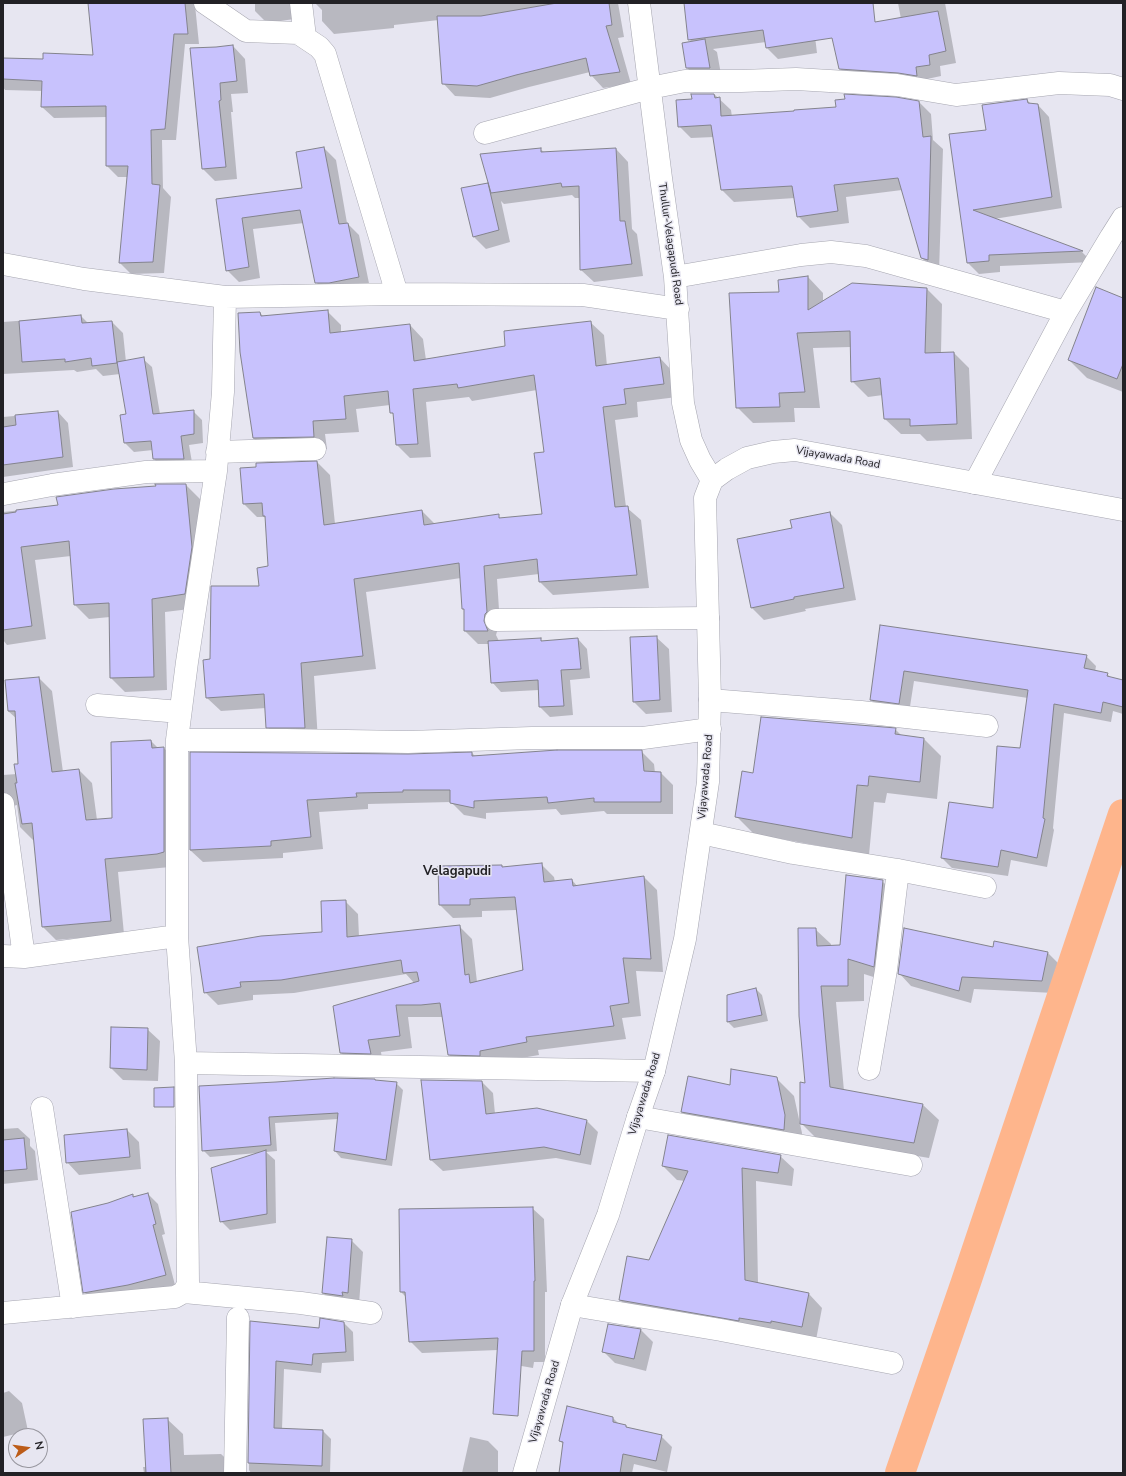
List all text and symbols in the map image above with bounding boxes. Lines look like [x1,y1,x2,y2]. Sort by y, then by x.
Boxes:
street label: Thullur-Velagapudi Road [655,182,685,306]
street label: Vijayawada Road [795,444,881,472]
street label: Vijayawada Road [696,734,716,820]
district label: Velagapudi [423,864,491,880]
street label: Vijayawada Road [626,1051,664,1137]
street label: Vijayawada Road [527,1359,563,1445]
north arrow [8,1428,48,1468]
text: N [31,1440,47,1451]

